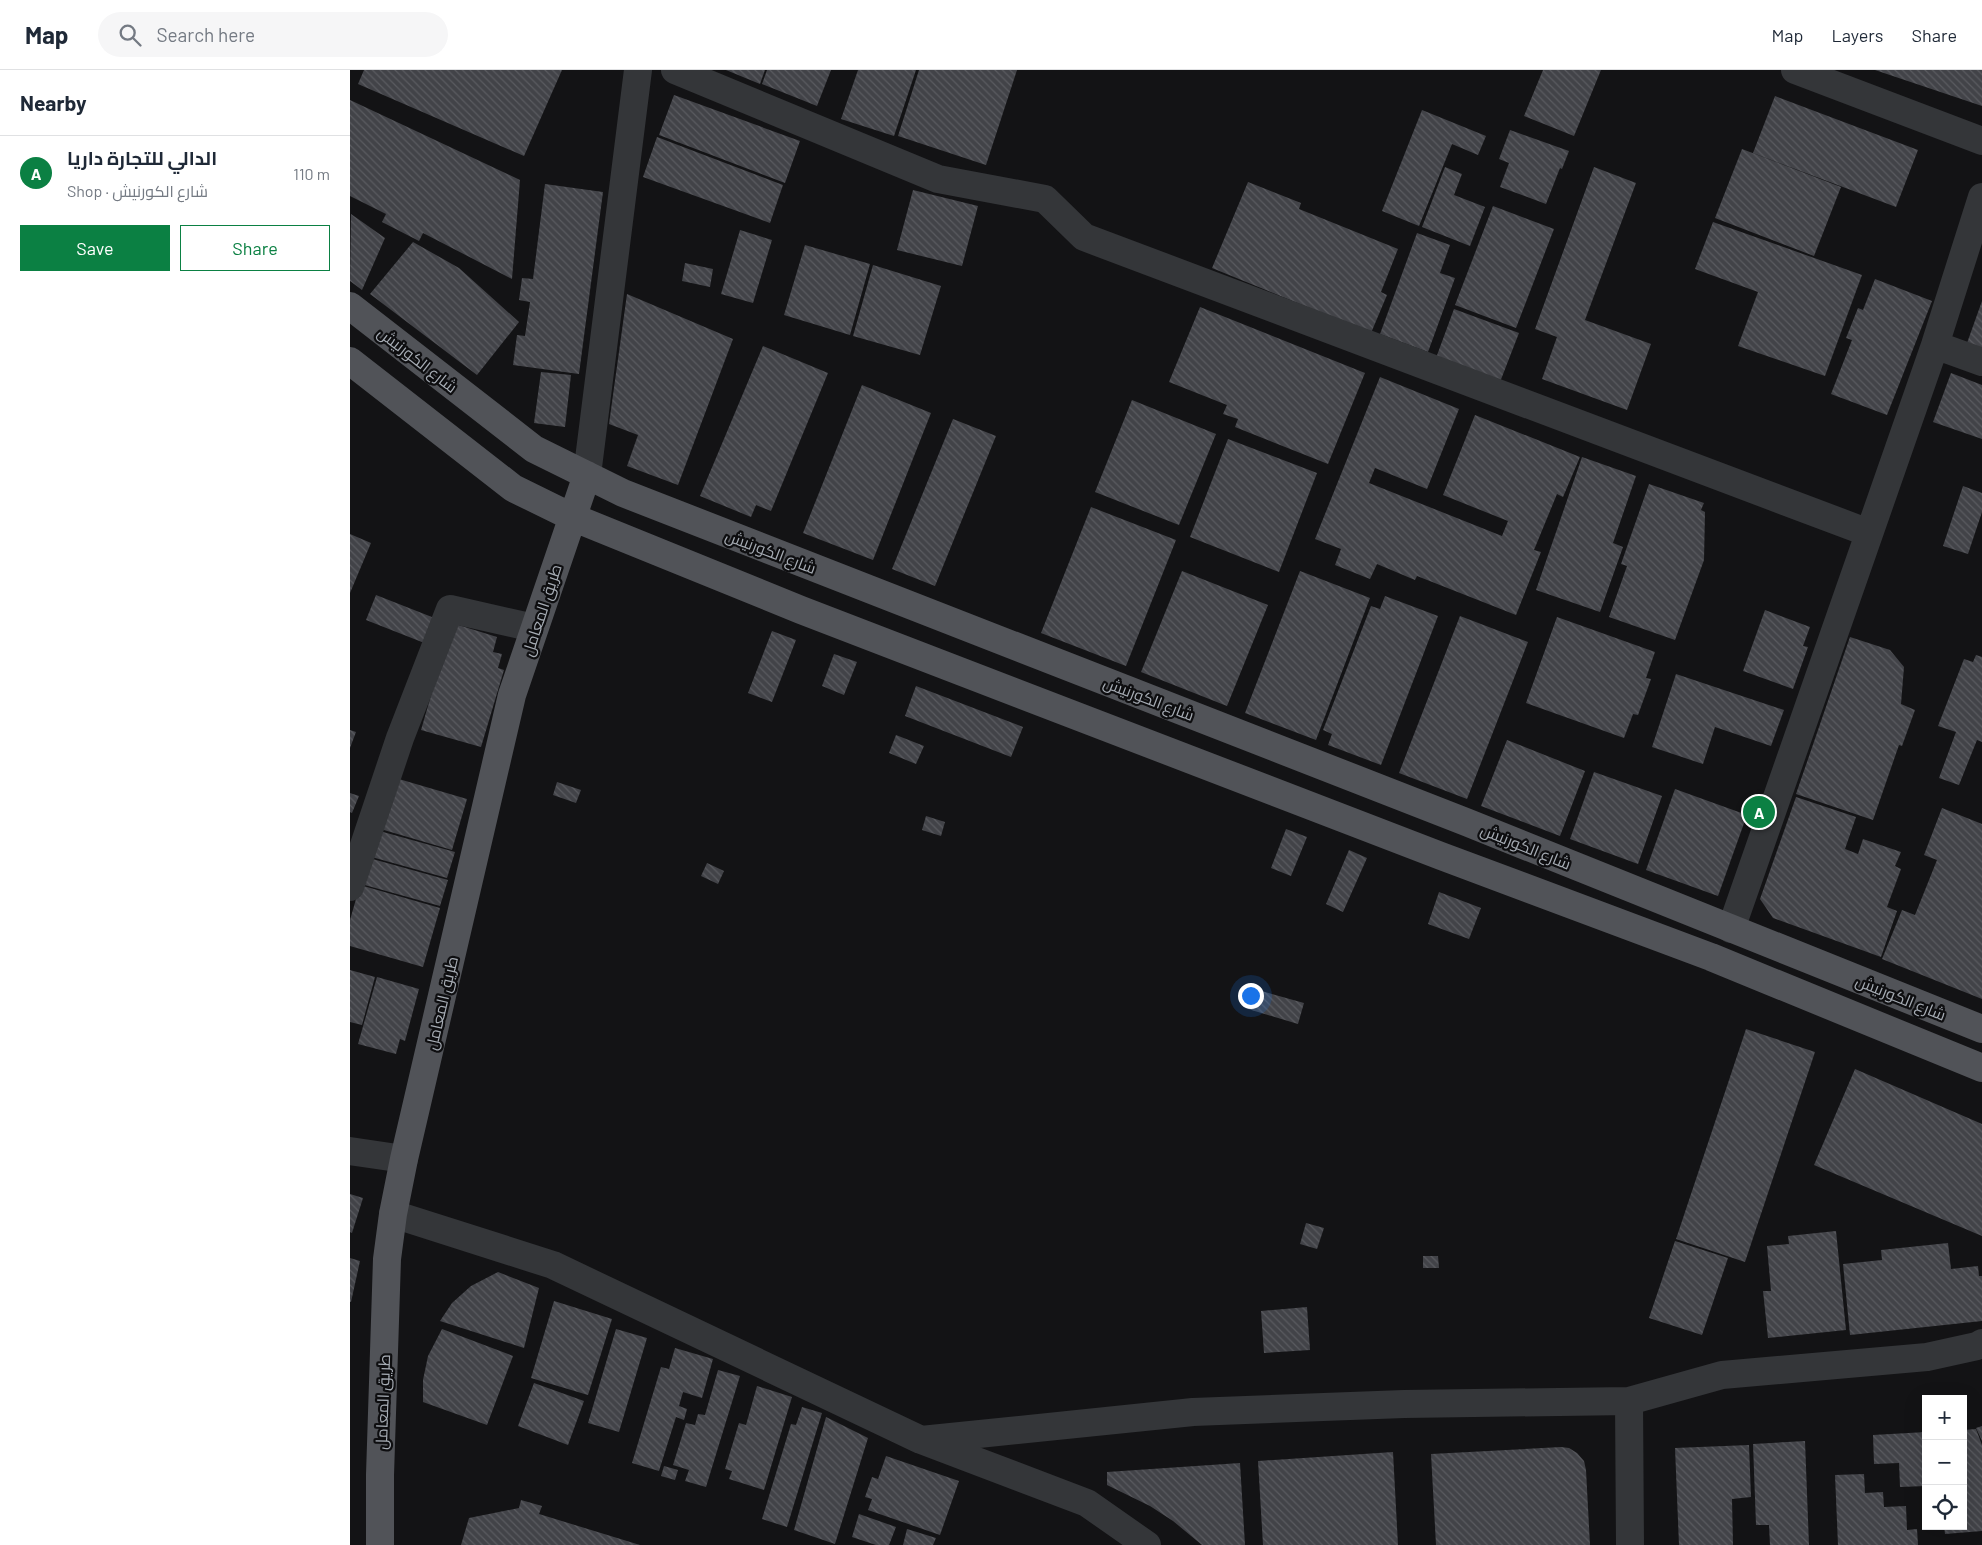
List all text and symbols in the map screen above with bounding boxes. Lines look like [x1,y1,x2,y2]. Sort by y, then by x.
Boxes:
search box [98,12,448,57]
text: Map [25,20,68,49]
icon: search [116,21,144,49]
text: Search here [156,23,255,46]
text: Map [1771,24,1803,46]
text: Layers [1831,24,1884,46]
text: Share [1912,24,1957,46]
text: Nearby [20,90,86,115]
text: الدالي للتجارة داريا [67,146,217,169]
text: A [31,164,41,183]
text: 110 m [293,164,330,183]
text: Shop · شارع الكورنيش [67,181,208,200]
button: Save [20,225,170,271]
button: Share [180,225,330,271]
street label: شارع الكورنيش [373,322,462,398]
street label: شارع الكورنيش [722,525,819,580]
street label: طريق المعامل [517,562,567,659]
street label: شارع الكورنيش [1100,672,1197,727]
pin: A [1743,793,1775,831]
street label: شارع الكورنيش [1477,819,1574,876]
street label: طريق المعامل [421,954,463,1052]
street label: شارع الكورنيش [1852,970,1949,1027]
your location [1238,983,1264,1009]
street label: طريق المعامل [371,1354,395,1450]
map controls [1922,1395,1967,1530]
button: + [1922,1395,1967,1440]
button: − [1922,1440,1967,1485]
button: locate [1922,1485,1967,1530]

